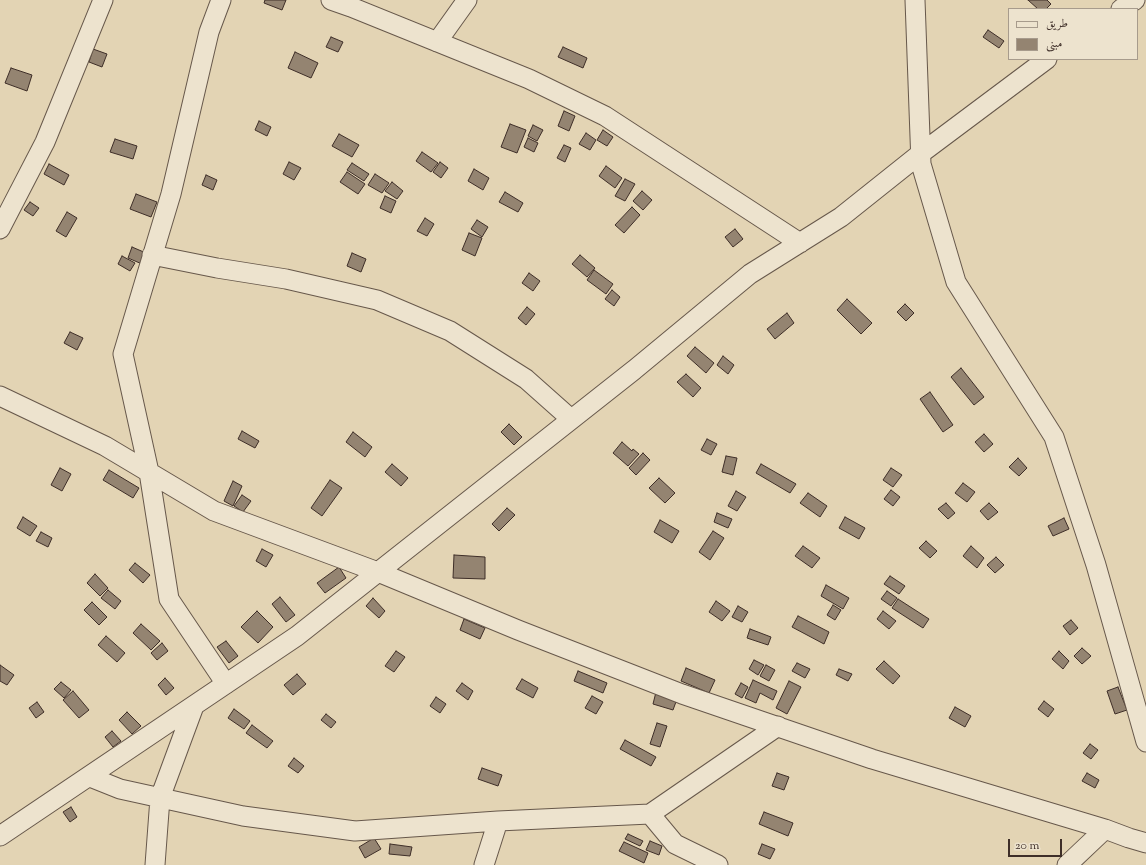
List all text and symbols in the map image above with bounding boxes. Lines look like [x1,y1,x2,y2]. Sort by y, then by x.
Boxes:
legend [1008,8,1138,60]
text: طريق [1046,15,1068,33]
text: مبنى [1046,35,1062,53]
scale bar [1010,831,1064,857]
text: 20 m [1015,837,1039,855]

